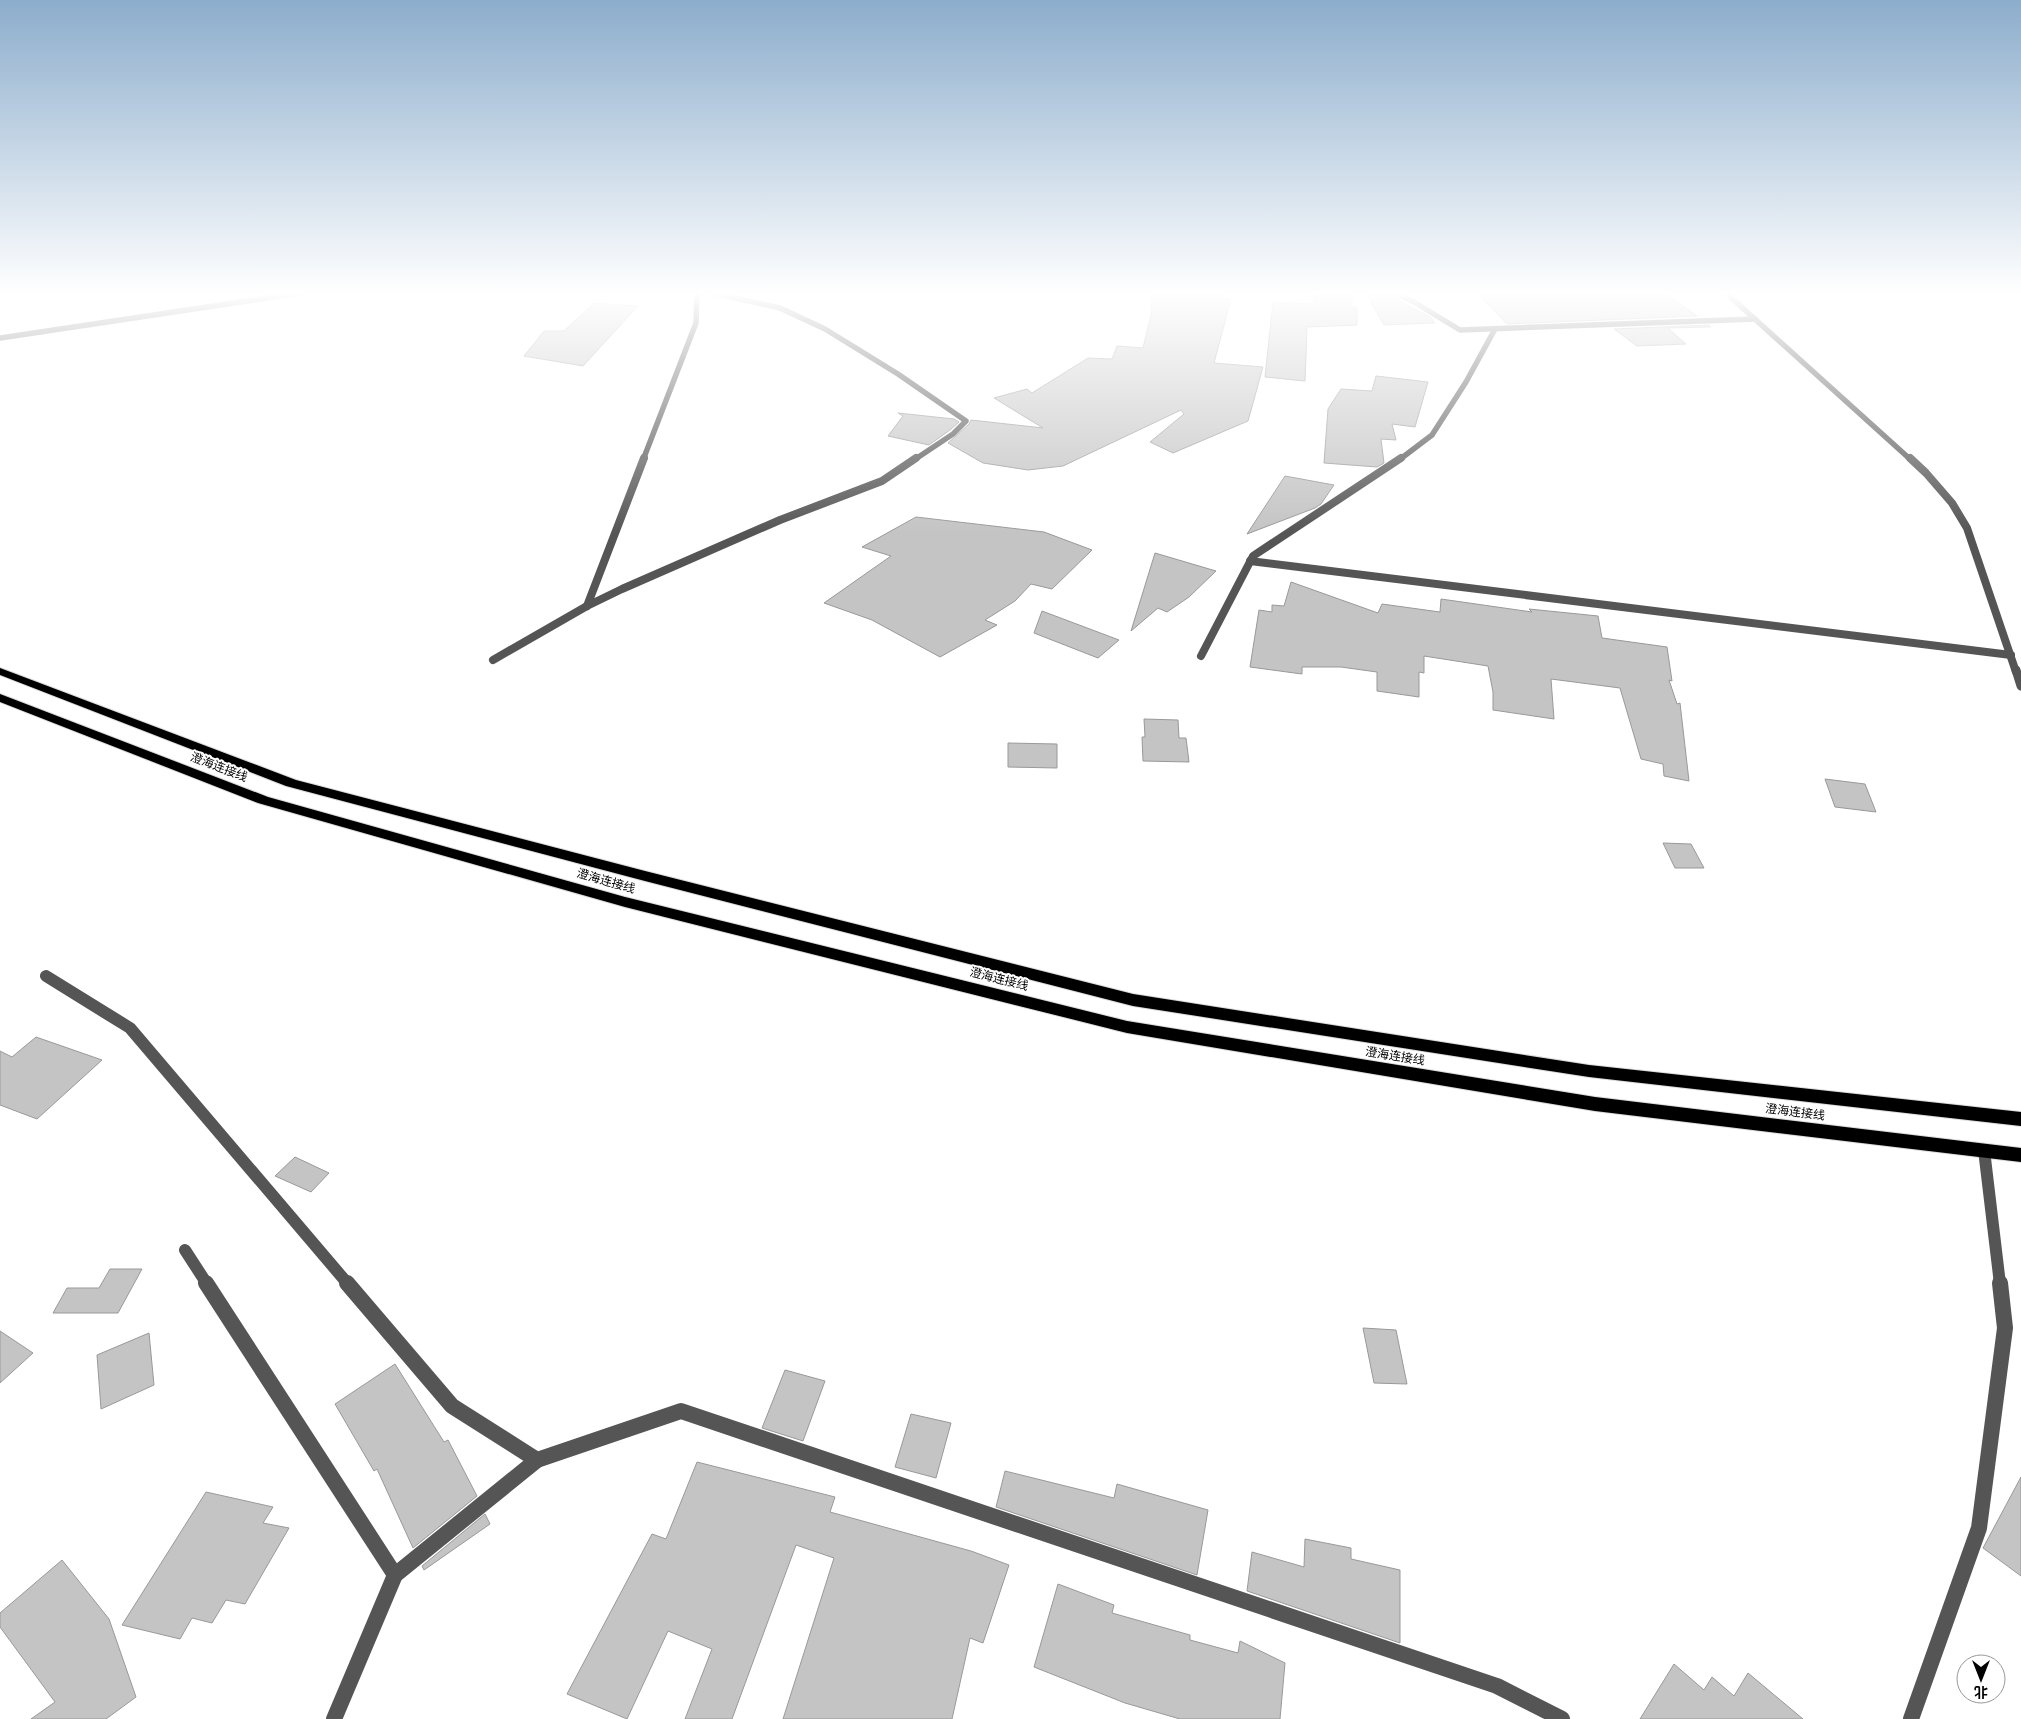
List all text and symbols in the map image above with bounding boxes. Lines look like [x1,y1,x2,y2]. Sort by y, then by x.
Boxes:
street label: 澄海连接线 [189,749,250,783]
street label: 澄海连接线 [576,865,637,895]
street label: 澄海连接线 [968,964,1030,992]
street label: 澄海连接线 [1364,1043,1426,1067]
street label: 澄海连接线 [1764,1100,1826,1122]
north arrow [1956,1654,2006,1704]
text: 北 [1974,1684,1988,1701]

